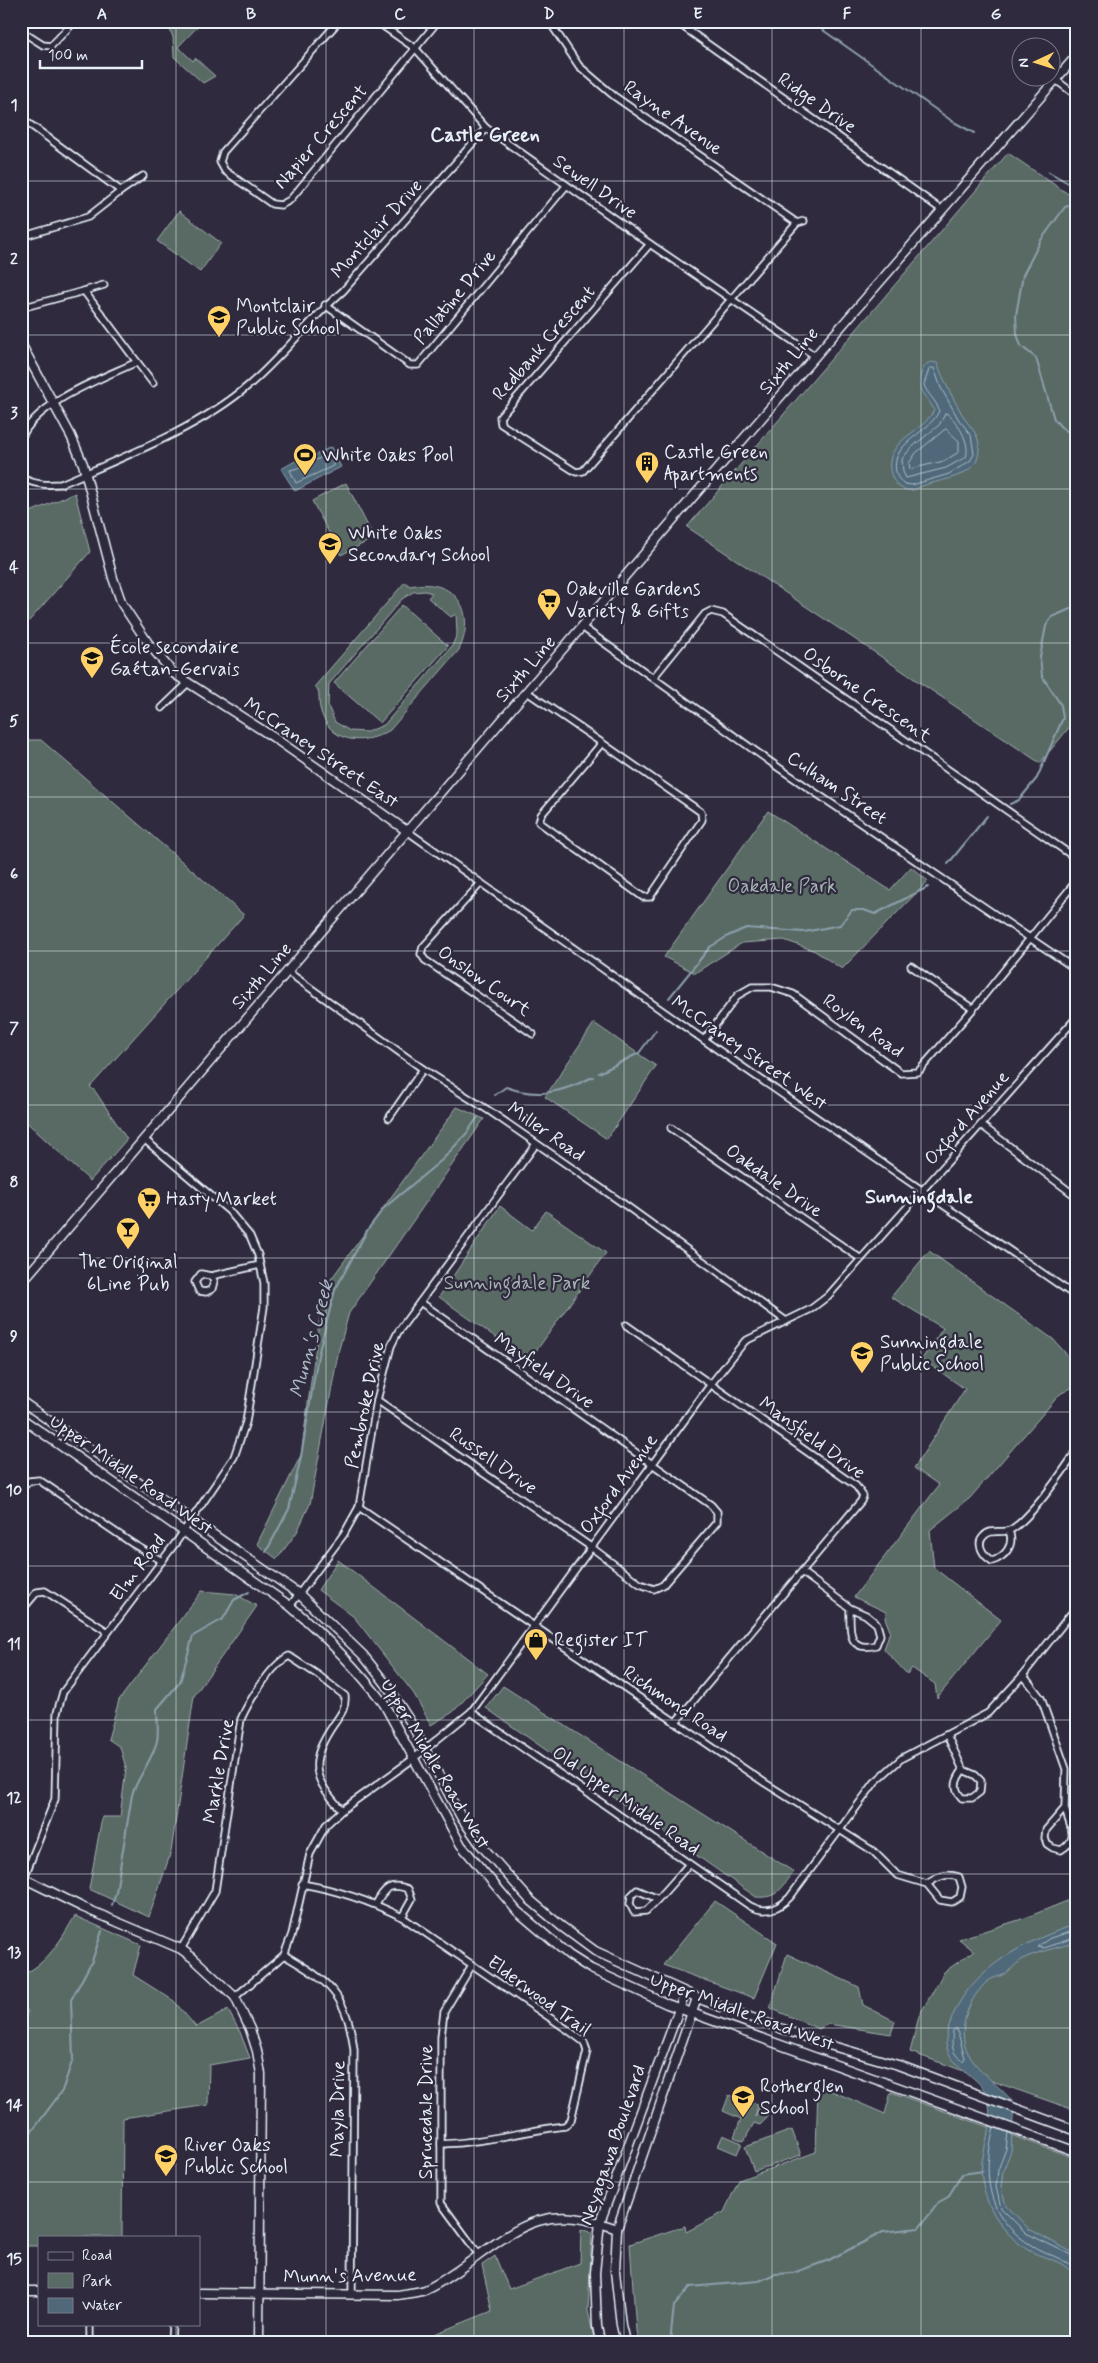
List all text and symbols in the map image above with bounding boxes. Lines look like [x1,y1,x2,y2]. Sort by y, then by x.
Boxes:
text: A [97,4,107,25]
text: B [246,4,256,25]
text: C [394,4,406,25]
text: D [543,4,555,25]
text: E [693,4,703,25]
text: F [843,4,852,25]
text: G [991,4,1002,25]
scale bar [40,38,142,70]
north arrow [1010,38,1060,88]
text: 100 m [48,46,88,66]
text: N [1015,58,1033,68]
street label: Ridge Drive [771,67,861,141]
street label: Rayne Avenue [619,75,728,161]
street label: Napier Crescent [269,79,373,195]
text: 1 [10,95,18,116]
district label: Castle Green [430,122,540,149]
street label: Sewell Drive [548,149,642,225]
street label: Montclair Drive [326,174,428,284]
street label: Pallatine Drive [408,244,502,350]
text: 2 [10,249,18,270]
street label: Redbank Crescent [487,280,601,406]
place label: Montclair Public School [236,294,340,341]
school or university icon: Montclair Public School [206,304,232,338]
street label: Sixth Line [753,322,825,400]
text: 3 [10,403,18,424]
place label: Castle Green Apartments [664,440,768,489]
sports icon: White Oaks Pool [292,442,318,476]
place label: White Oaks Pool [322,443,454,468]
building icon: Castle Green Apartments [634,450,660,484]
place label: White Oaks Secondary School [348,521,490,568]
school or university icon: White Oaks Secondary School [317,531,343,565]
text: 4 [9,557,19,578]
place label: Oakville Gardens Variety & Gifts [566,577,701,625]
supermarket icon: Oakville Gardens Variety & Gifts [536,587,562,621]
street label: Sixth Line [490,630,562,708]
place label: École secondaire Gaétan-Gervais [110,634,240,682]
street label: Osborne Crescent [798,641,936,749]
school or university icon: École secondaire Gaétan-Gervais [79,645,105,679]
street label: McCraney Street East [239,692,403,814]
text: 5 [9,711,19,732]
street label: Culham Street [782,745,892,831]
text: 6 [10,864,18,885]
park label: Oakdale Park [728,874,836,899]
street label: Sixth Line [226,937,298,1015]
street label: Onslow Court [432,940,536,1022]
street label: Roylen Road [817,988,909,1064]
street label: McCraney Street West [666,990,832,1116]
text: 7 [9,1018,19,1039]
street label: Oxford Avenue [919,1065,1017,1173]
street label: Miller Road [502,1096,590,1168]
street label: Oakdale Drive [720,1138,828,1224]
text: 8 [9,1172,19,1193]
district label: Sunningdale [865,1184,973,1213]
supermarket icon: Hasty Market [136,1186,162,1220]
place label: Hasty Market [166,1187,277,1213]
bar icon: The Original 6Line Pub [115,1216,141,1250]
place label: The Original 6Line Pub [78,1250,178,1297]
park label: Sunningdale Park [444,1271,591,1299]
water label: Munn's Creek [283,1275,341,1401]
text: 9 [10,1326,18,1347]
street label: Mayfield Drive [489,1327,599,1415]
place label: Sunningdale Public School [880,1330,984,1377]
street label: Pembroke Drive [339,1339,391,1471]
school or university icon: Sunningdale Public School [849,1340,875,1374]
street label: Mansfield Drive [754,1391,870,1485]
street label: Upper Middle Road West [44,1409,218,1541]
street label: Russell Drive [444,1421,542,1501]
street label: Oxford Avenue [574,1429,666,1541]
text: 10 [6,1480,22,1501]
street label: Elm Road [104,1529,172,1607]
shop icon: Register IT [523,1627,549,1661]
place label: Register IT [554,1628,648,1656]
text: 11 [7,1634,21,1655]
street label: Richmond Road [618,1660,732,1748]
street label: Upper Middle Road West [374,1674,496,1854]
street label: Markle Drive [197,1717,241,1825]
street label: Old Upper Middle Road [547,1740,705,1862]
text: 12 [6,1788,22,1809]
text: 13 [7,1942,21,1963]
street label: Elderwood Trail [482,1950,596,2042]
street label: Upper Middle Road West [646,1967,838,2057]
street label: Sprucedale Drive [414,2045,439,2179]
street label: Mayla Drive [325,2060,351,2158]
street label: Neyagawa Boulevard [574,2061,654,2229]
place label: Rotherglen School [760,2074,844,2121]
school or university icon: Rotherglen School [730,2084,756,2118]
text: 14 [6,2095,23,2116]
place label: River Oaks Public School [184,2133,288,2180]
school or university icon: River Oaks Public School [153,2143,179,2177]
legend [38,2236,200,2326]
text: Road [82,2246,112,2266]
text: 15 [6,2249,22,2270]
street label: Munn's Avenue [283,2262,417,2290]
text: Park [82,2272,112,2292]
text: Water [82,2296,122,2316]

